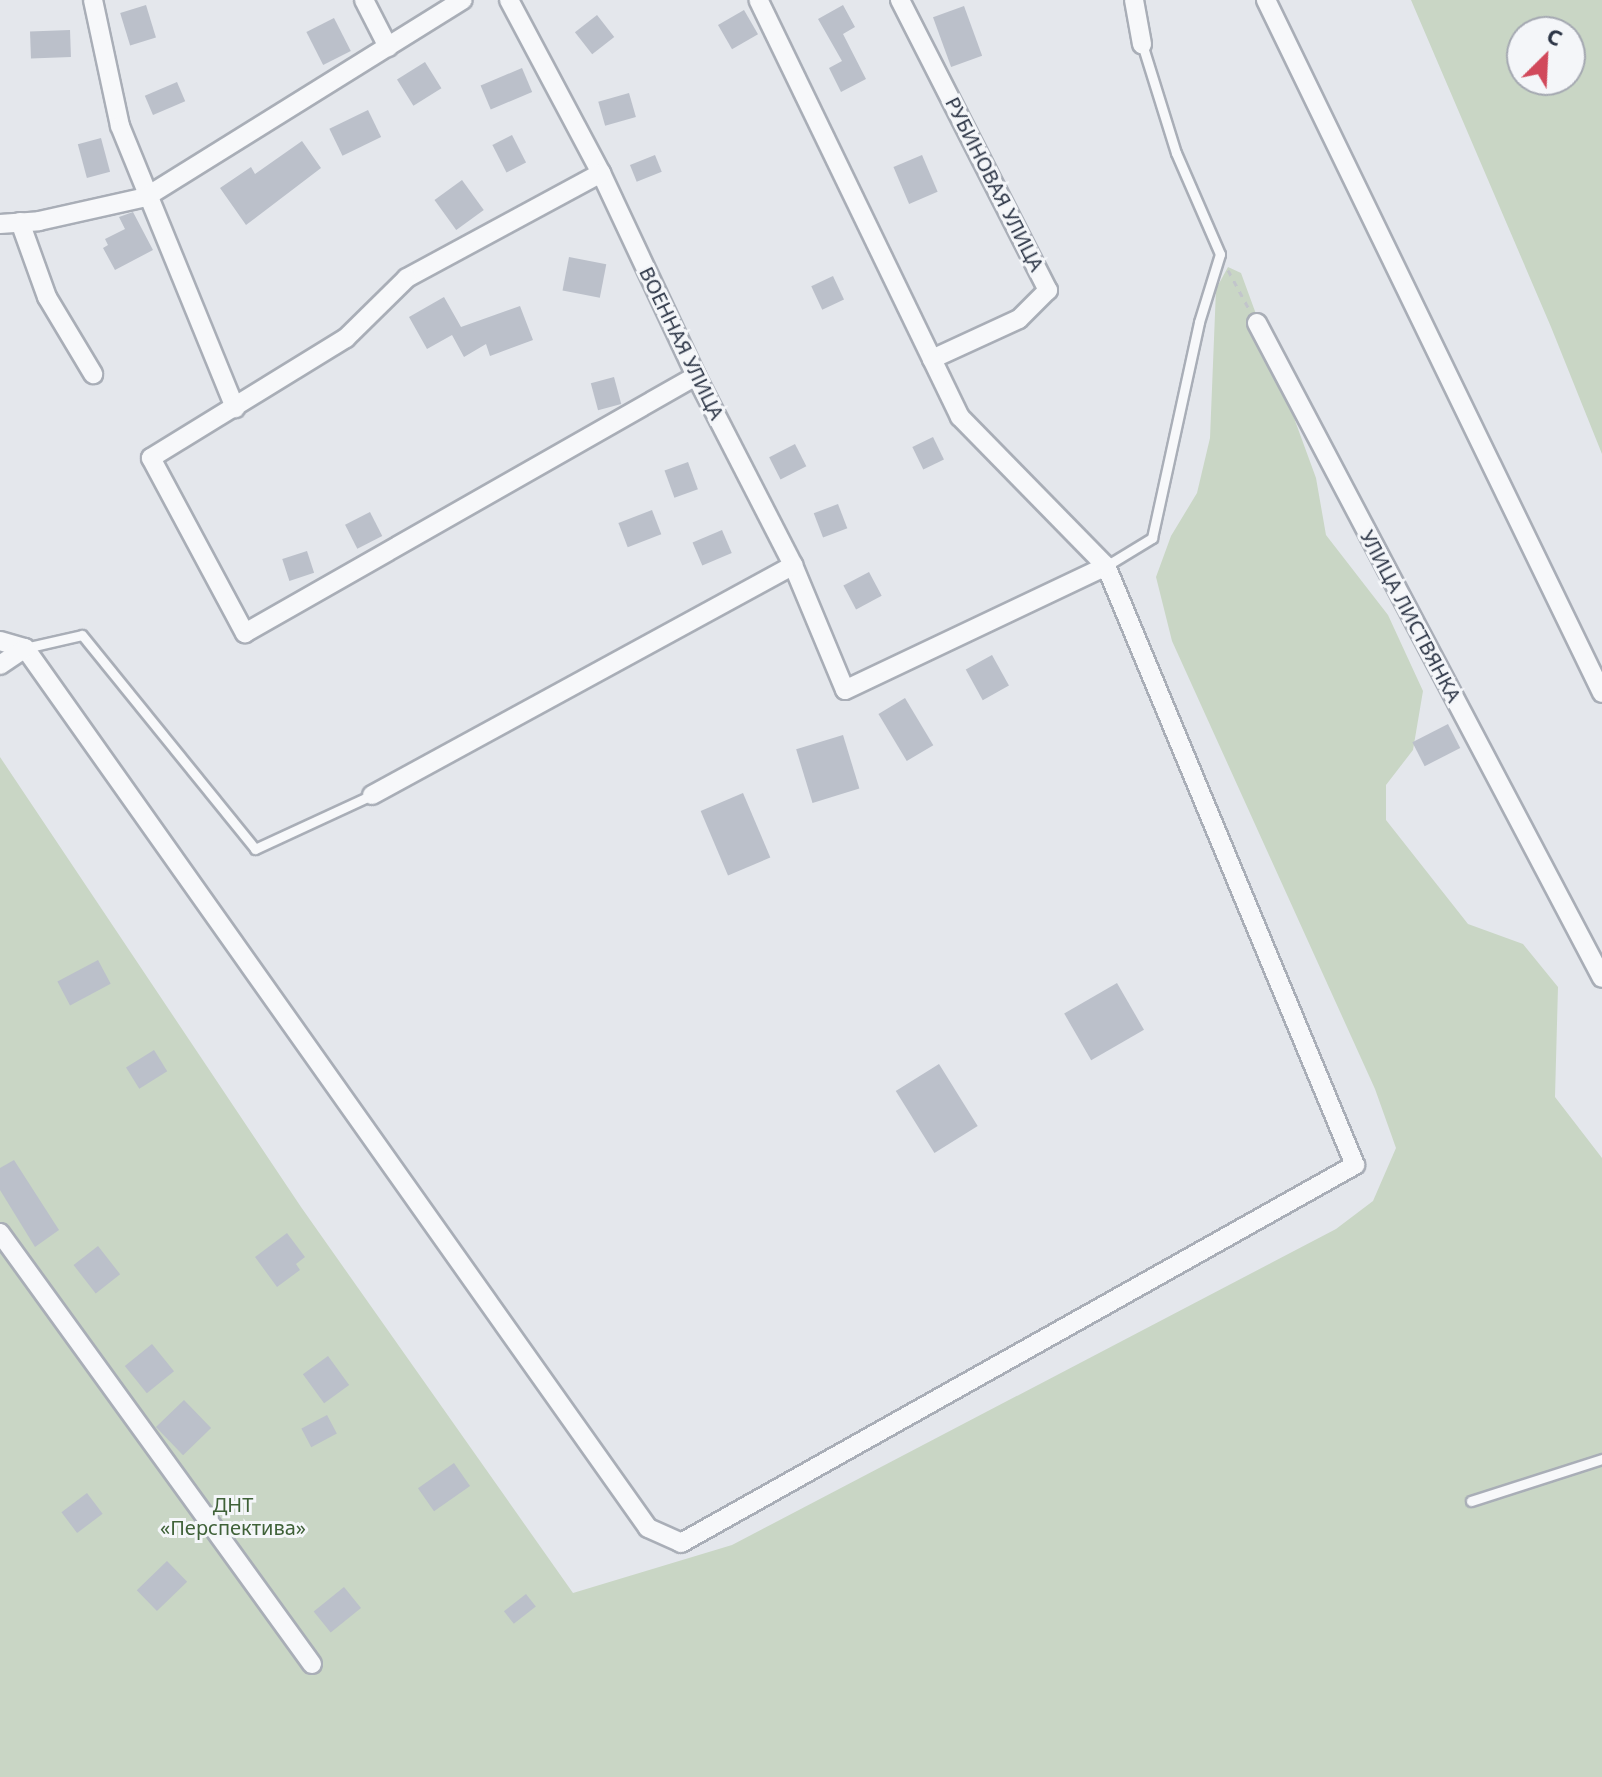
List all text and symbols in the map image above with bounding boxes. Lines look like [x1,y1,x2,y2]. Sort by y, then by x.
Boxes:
north arrow [1506,16,1586,96]
text: С [1542,19,1568,52]
street label: РУБИНОВАЯ УЛИЦА [941,93,1049,275]
street label: ВОЕННАЯ УЛИЦА [635,263,729,423]
street label: УЛИЦА ЛИСТВЯНКА [1356,526,1466,706]
park label: ДНТ «Перспектива» [160,1492,306,1539]

